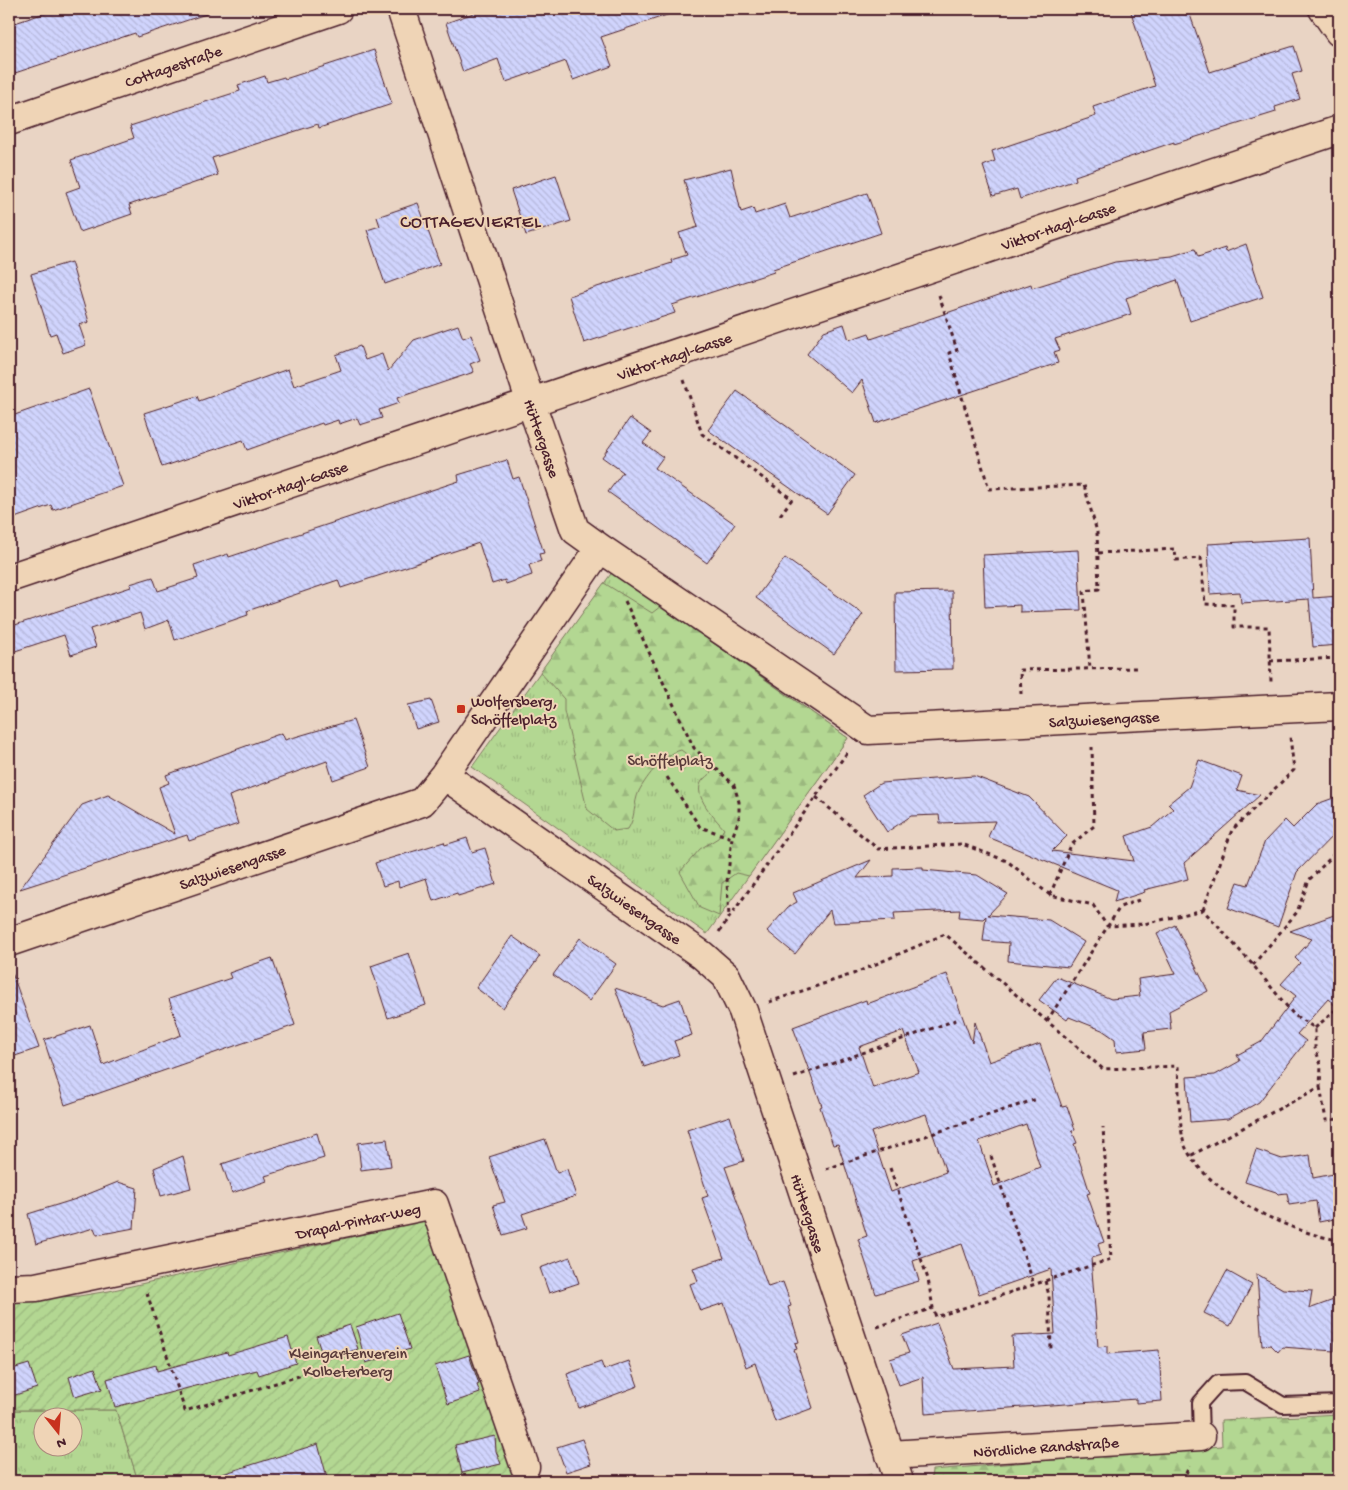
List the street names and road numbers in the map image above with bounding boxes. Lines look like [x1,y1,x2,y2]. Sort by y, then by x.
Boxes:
street label: Cottagestraße [123,43,226,94]
street label: Viktor-Hagl-Gasse [999,200,1120,257]
street label: Viktor-Hagl-Gasse [615,330,736,387]
street label: Hüttergasse [517,397,562,482]
street label: Viktor-Hagl-Gasse [231,459,352,516]
street label: Salzwiesengasse [1048,709,1161,734]
street label: Salzwiesengasse [178,842,289,896]
street label: Salzwiesengasse [582,871,684,951]
street label: Hüttergasse [784,1172,828,1257]
street label: Drapal-Pintar-Weg [294,1201,423,1246]
street label: Nördliche Randstraße [973,1435,1120,1464]

